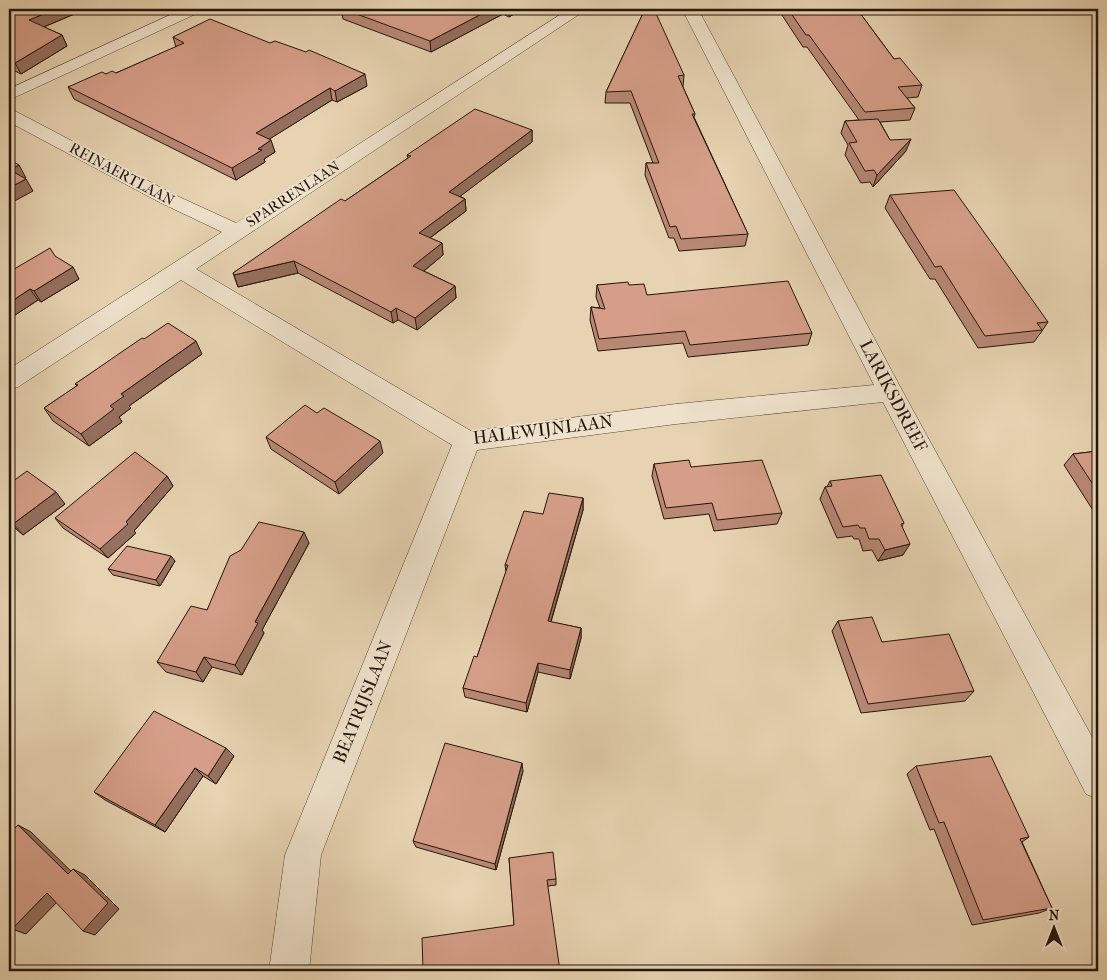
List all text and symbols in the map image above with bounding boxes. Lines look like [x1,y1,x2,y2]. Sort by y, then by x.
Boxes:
street label: REINAERTLAAN [66,139,178,210]
street label: SPARRENLAAN [243,157,344,231]
street label: LARIKSDREEF [855,337,931,456]
street label: HALEWIJNLAAN [472,411,615,449]
street label: BEATRIJSLAAN [329,637,397,766]
north arrow [1030,902,1080,952]
text: N [1049,907,1060,924]

